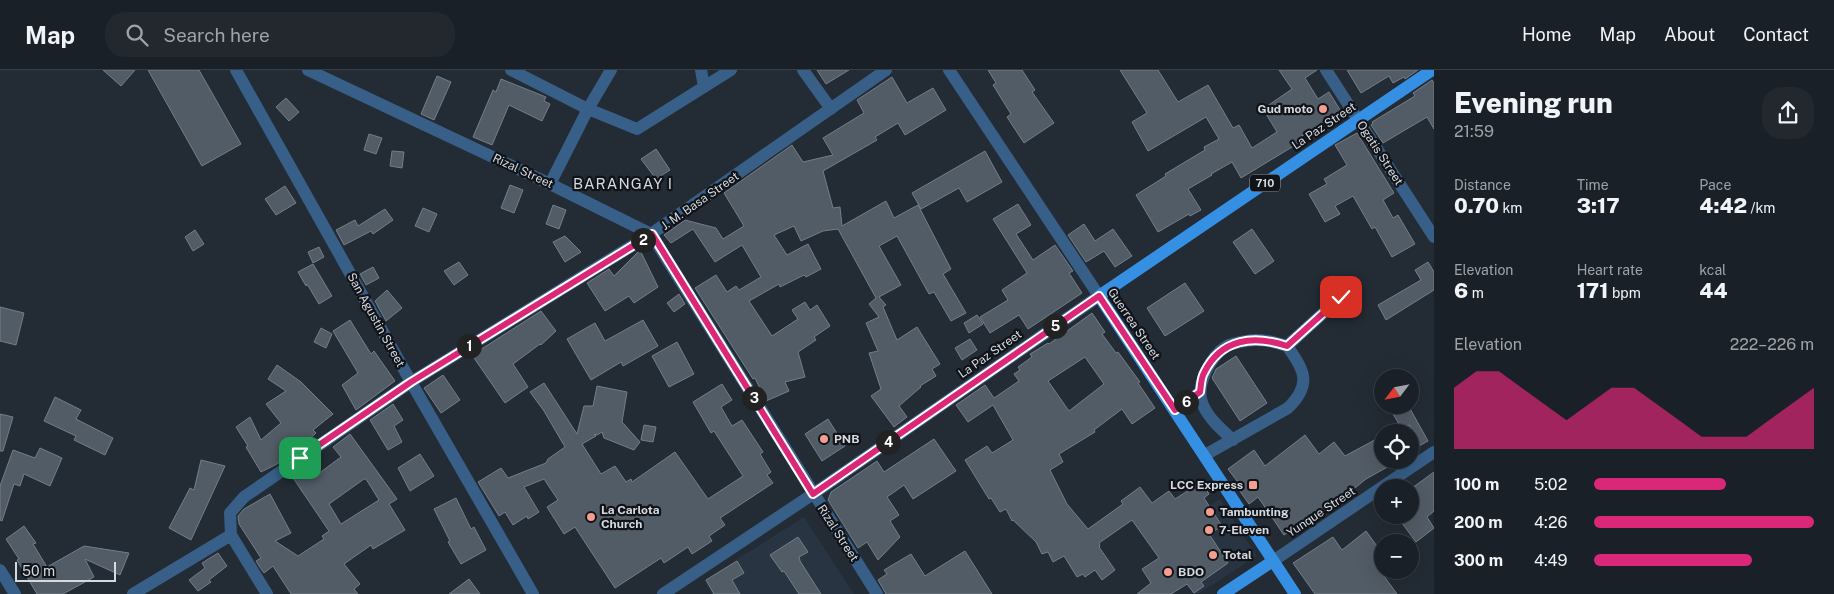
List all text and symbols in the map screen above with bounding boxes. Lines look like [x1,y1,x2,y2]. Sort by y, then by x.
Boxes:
search box [105,12,455,57]
text: Map [25,21,75,49]
icon: search [123,21,151,49]
text: Search here [163,24,270,46]
text: Home [1522,24,1572,45]
text: Map [1600,24,1636,45]
text: About [1664,24,1715,45]
text: Contact [1743,24,1809,45]
text: Evening run [1454,86,1613,119]
button: share [1762,87,1814,139]
street label: La Paz Street [1289,99,1359,153]
place label: Gud moto [1258,102,1313,116]
marker: Gud moto [1317,103,1329,115]
street label: Ogatis Street [1354,118,1406,188]
text: 21:59 [1454,122,1494,141]
street label: Rizal Street [491,151,556,191]
street label: J. M. Basa Street [658,169,742,233]
district label: BARANGAY I [573,175,673,192]
road number: 710 [1250,175,1280,192]
text: Distance [1454,177,1511,193]
text: Time [1577,177,1609,193]
text: Pace [1699,177,1731,193]
text: 0.70 [1454,193,1499,218]
text: 3:17 [1577,193,1620,218]
text: 4:42 [1699,193,1747,218]
text: km [1499,200,1522,216]
text: /km [1747,200,1775,216]
pin: 2 [630,228,656,252]
text: 2 [639,232,648,248]
text: Elevation [1454,262,1513,278]
text: Heart rate [1577,262,1643,278]
text: kcal [1699,262,1726,278]
street label: San Agustin Street [344,270,408,370]
pin [1320,276,1362,318]
text: 6 [1454,278,1468,303]
text: 171 [1577,278,1609,303]
text: 44 [1699,278,1727,303]
icon: check [1327,283,1355,311]
text: m [1468,285,1484,301]
text: bpm [1609,285,1641,301]
street label: Guerrea Street [1105,286,1163,363]
pin: 5 [1042,314,1068,338]
text: 5 [1051,318,1060,334]
street label: La Paz Street [956,327,1025,381]
pin: 1 [456,334,482,358]
text: Elevation [1454,335,1522,354]
text: 222–226 m [1730,335,1814,354]
text: 1 [467,338,473,354]
north arrow [1374,369,1419,414]
map controls [1374,369,1419,579]
pin: 3 [742,386,766,410]
text: 3 [750,390,759,406]
pin: 6 [1174,390,1198,414]
text: 6 [1182,394,1191,410]
button: locate [1374,424,1419,469]
pin: 4 [876,430,900,454]
place label: PNB [834,432,859,446]
marker: PNB [818,433,830,445]
text: 4 [884,434,893,450]
pin [279,437,321,479]
icon: arrive [286,444,314,472]
text: 100 m [1454,475,1499,494]
text: 5:02 [1534,475,1567,494]
place label: LCC Express [1170,478,1243,492]
marker: LCC Express [1247,479,1259,491]
button: + [1374,479,1419,524]
street label: Yunque Street [1284,484,1358,540]
street label: Rizal Street [814,502,862,564]
place label: La Carlota Church [601,503,660,531]
place label: Tambunting [1220,505,1289,519]
marker: Tambunting [1204,506,1216,518]
marker: La Carlota Church [585,511,597,523]
text: 200 m [1454,513,1503,532]
text: 4:26 [1534,513,1567,532]
place label: 7-Eleven [1219,523,1269,537]
marker: 7-Eleven [1203,524,1215,536]
button: − [1374,534,1419,579]
place label: Total [1223,548,1252,562]
marker: Total [1207,549,1219,561]
text: 300 m [1454,551,1503,570]
text: 4:49 [1534,551,1568,570]
scale bar [15,559,116,582]
text: 50 m [22,563,55,579]
place label: BDO [1178,565,1204,579]
marker: BDO [1162,566,1174,578]

